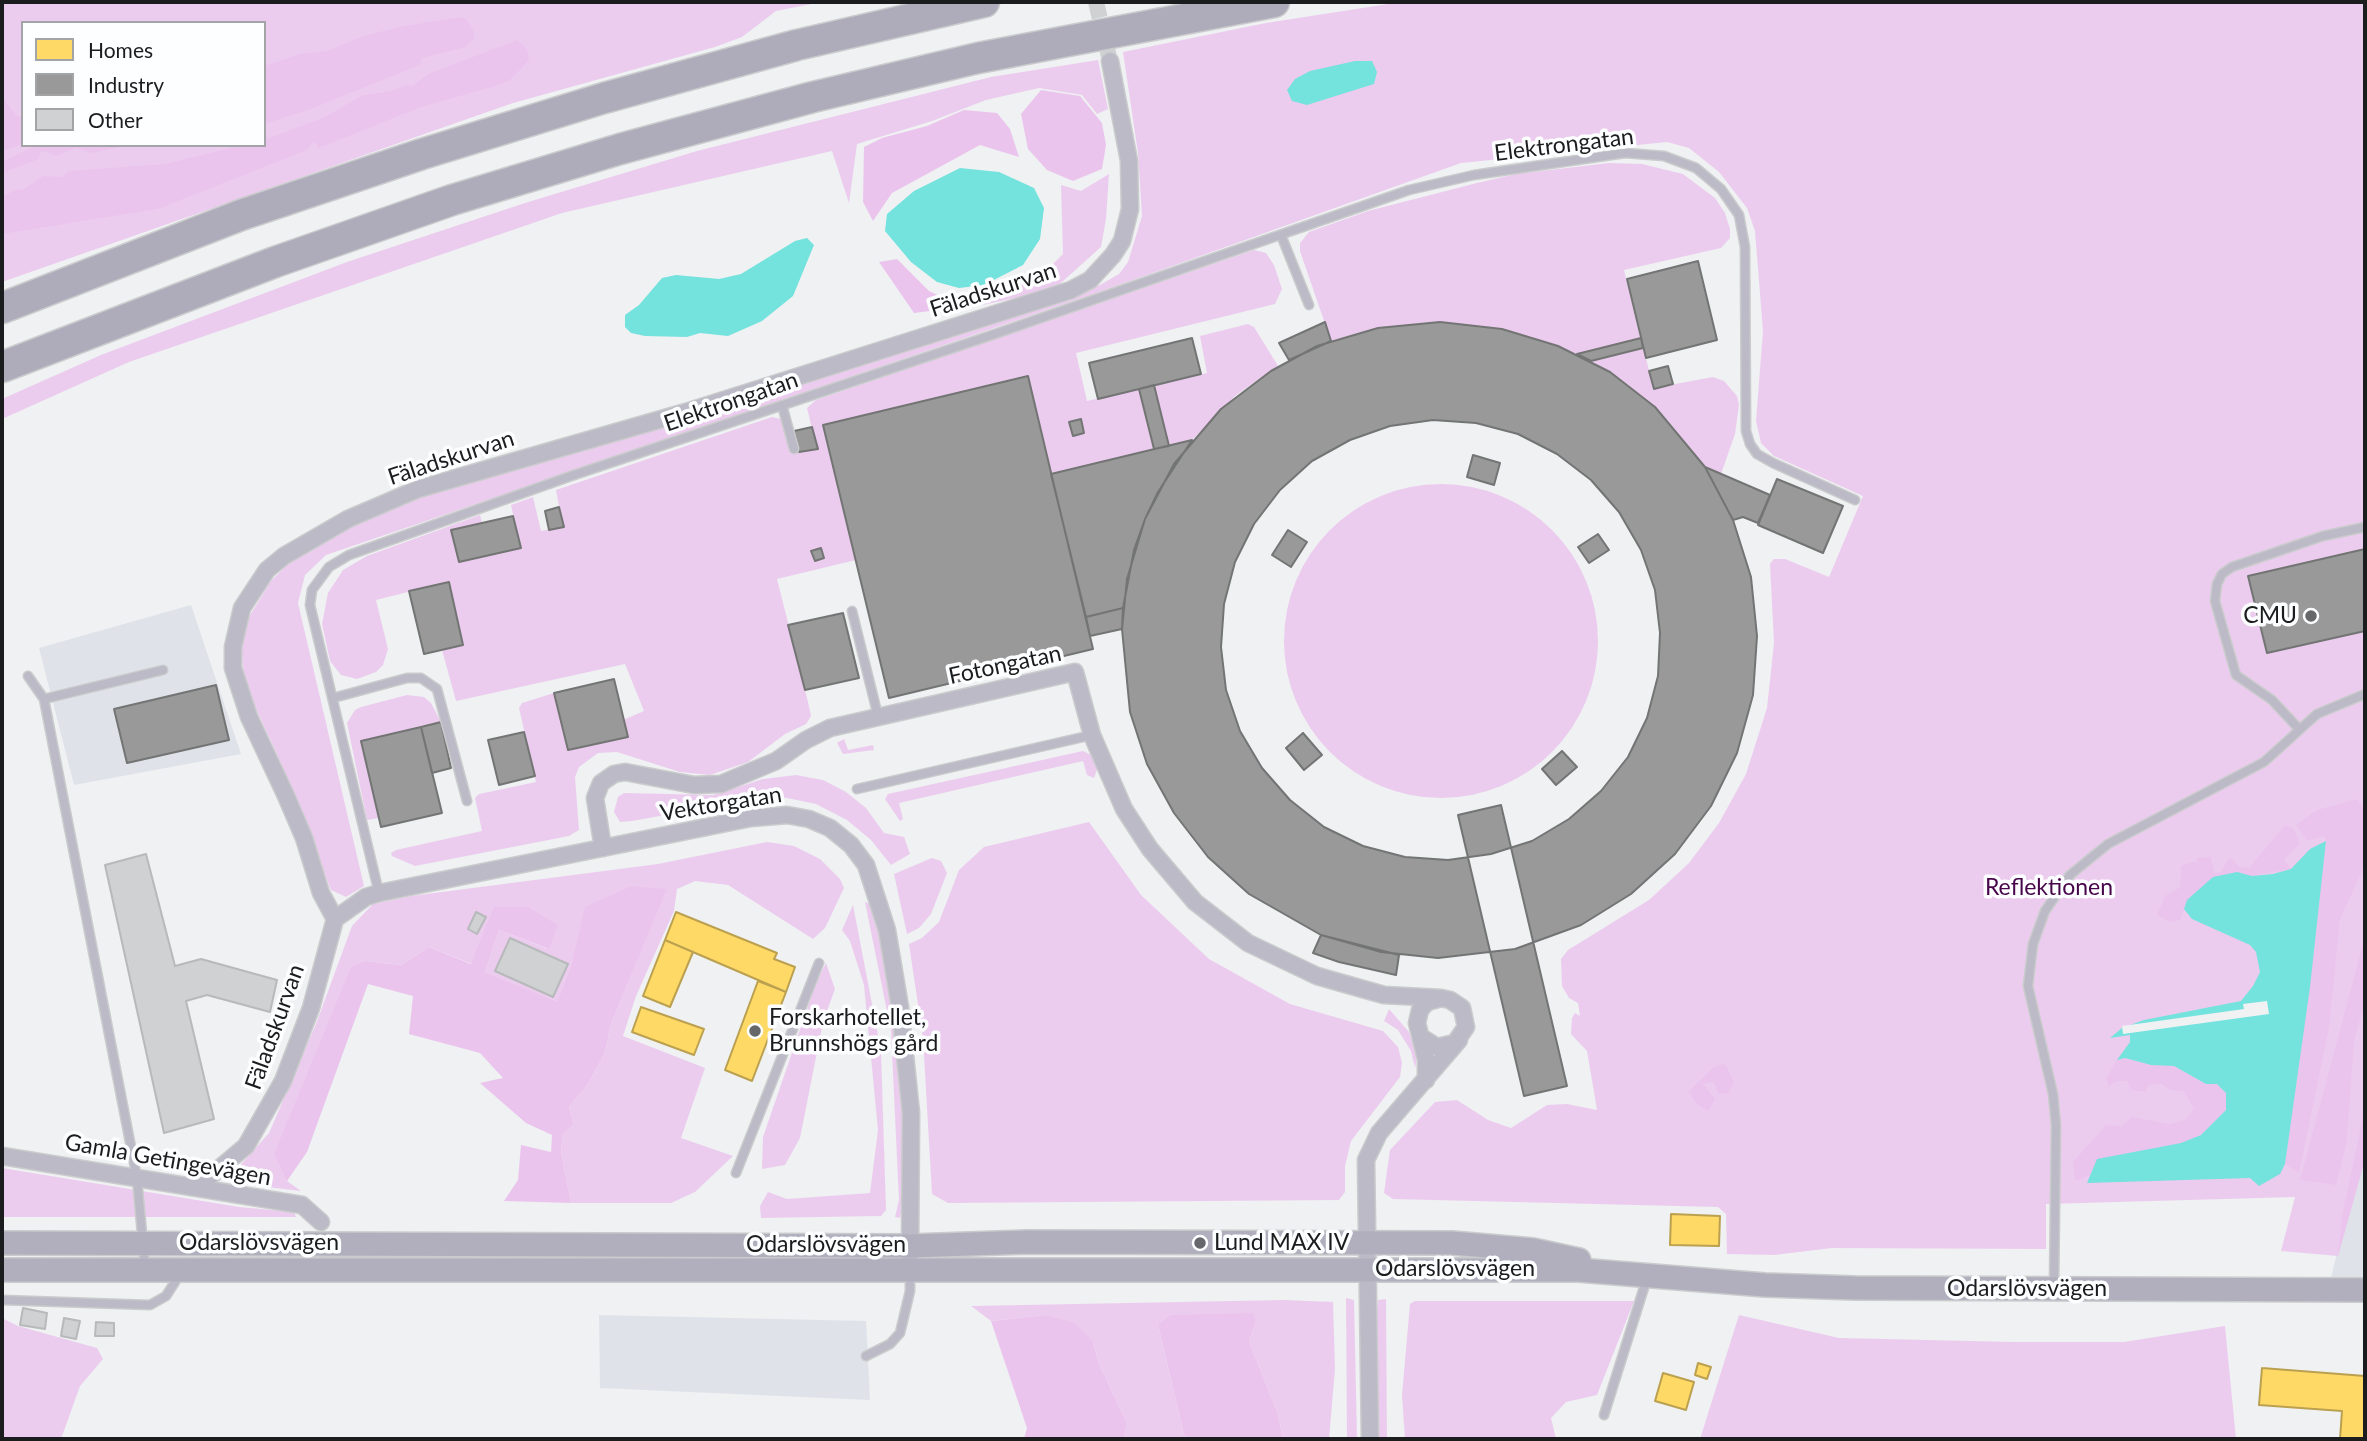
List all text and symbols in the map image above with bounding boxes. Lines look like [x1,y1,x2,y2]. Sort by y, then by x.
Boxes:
legend [21,21,266,147]
text: Homes [88,37,153,62]
text: Industry [88,72,164,97]
text: Other [88,107,143,132]
street label: Elektrongatan [1493,123,1635,167]
street label: Fäladskurvan [926,257,1060,323]
street label: Elektrongatan [660,366,802,438]
street label: Fäladskurvan [384,425,518,491]
place label: CMU [2243,602,2297,630]
marker: CMU [2303,608,2319,624]
street label: Fotongatan [946,640,1064,690]
street label: Vektorgatan [658,781,784,827]
park label: Reflektionen [1985,874,2113,902]
street label: Fäladskurvan [240,961,310,1093]
place label: Forskarhotellet, Brunnshögs gård [769,1004,938,1058]
marker: Forskarhotellet, Brunnshögs gård [747,1023,763,1039]
street label: Gamla Getingevägen [63,1128,273,1192]
street label: Odarslövsvägen [179,1229,339,1257]
place label: Lund MAX IV [1214,1229,1349,1257]
street label: Odarslövsvägen [746,1231,906,1259]
marker: Lund MAX IV [1192,1235,1208,1251]
street label: Odarslövsvägen [1375,1255,1535,1283]
street label: Odarslövsvägen [1947,1275,2107,1303]

